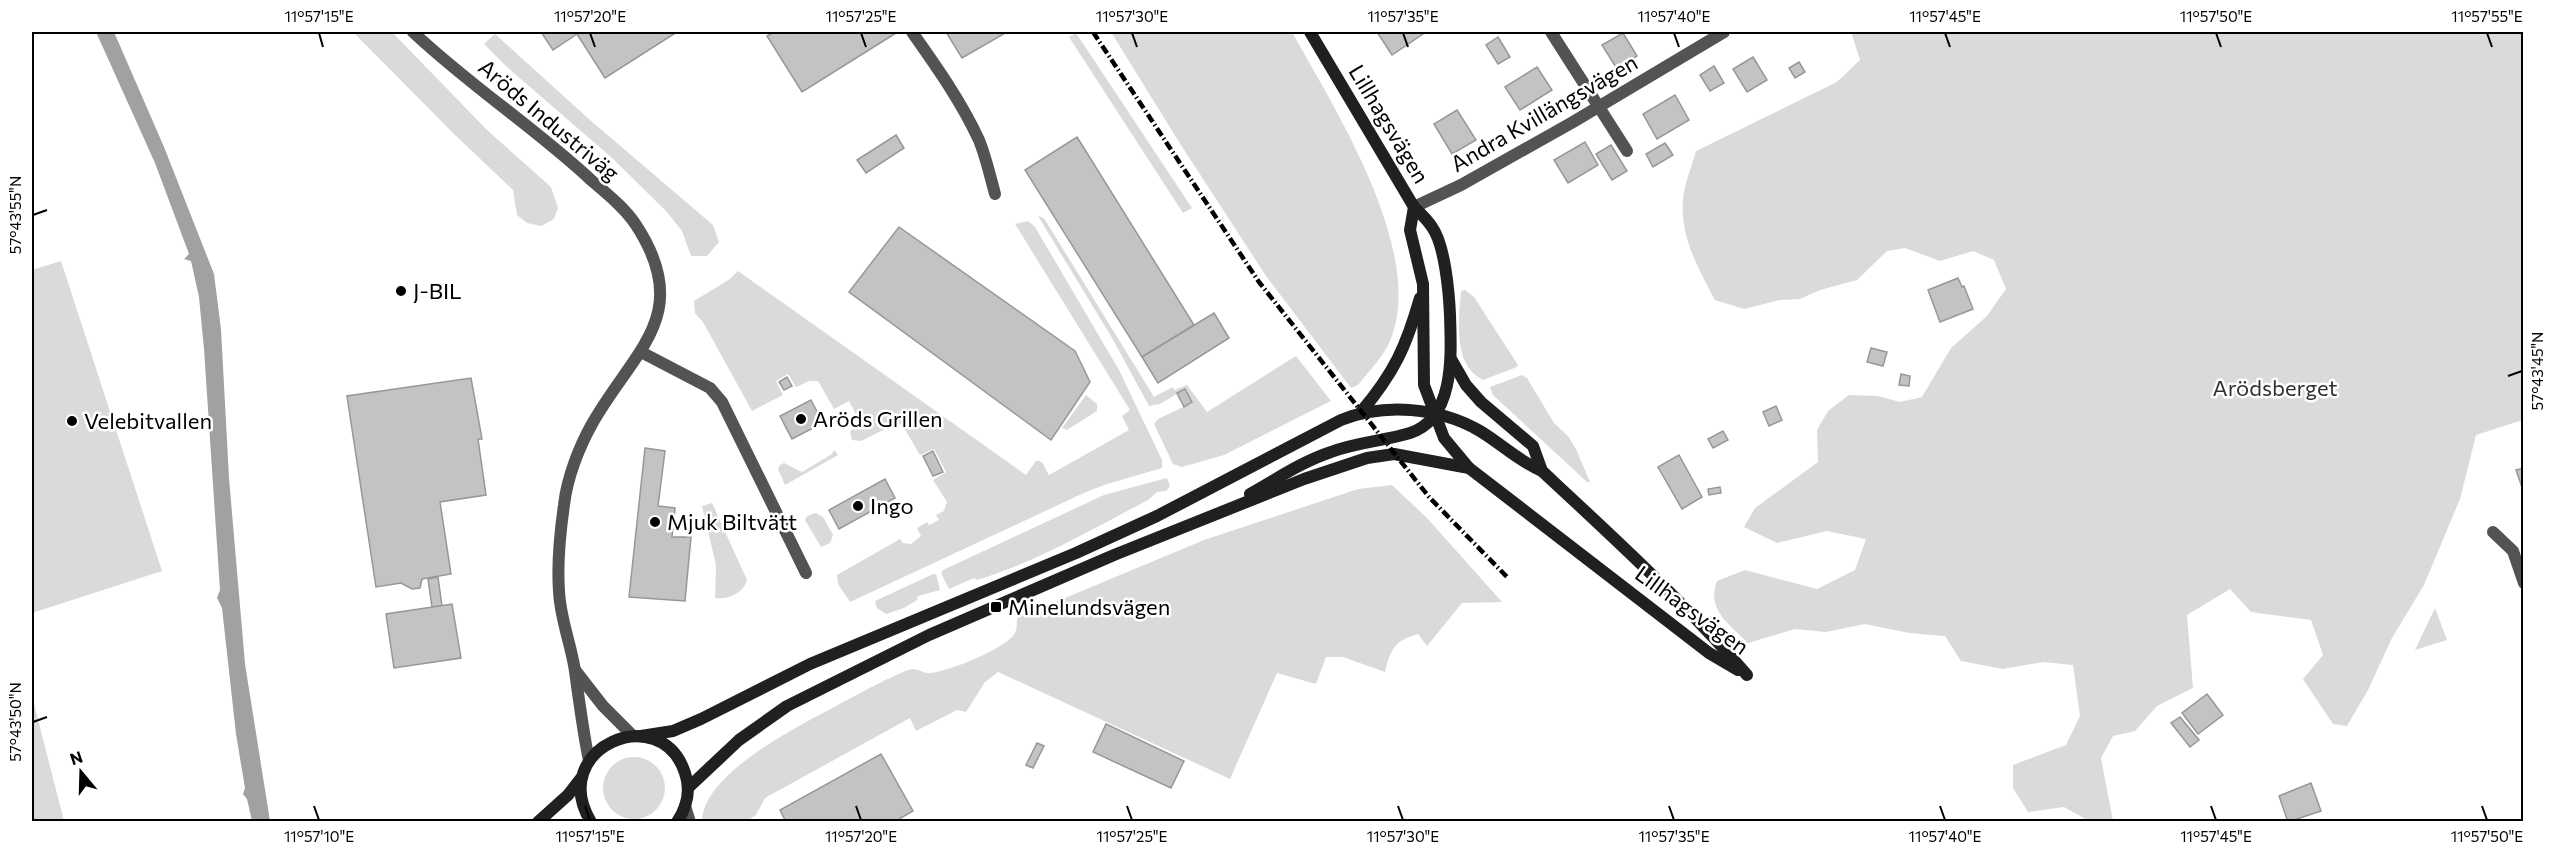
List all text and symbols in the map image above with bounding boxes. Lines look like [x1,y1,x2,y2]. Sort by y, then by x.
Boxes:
text: 11°57'15"E [284,7,354,25]
text: 11°57'20"E [554,7,626,25]
text: 11°57'25"E [826,7,897,25]
text: 11°57'30"E [1096,7,1168,25]
text: 11°57'35"E [1367,7,1439,25]
text: 11°57'40"E [1638,7,1711,25]
text: 11°57'45"E [1909,7,1981,25]
text: 11°57'50"E [2180,7,2252,25]
text: 11°57'55"E [2451,7,2523,25]
street label: Andra Kvillängsvägen [1446,48,1642,177]
street label: Aröds Industriväg [474,53,625,186]
street label: Lillhagsvägen [1343,60,1435,188]
text: 57°43'55"N [6,176,24,254]
place label: J-BIL [413,277,462,304]
marker: J-BIL [394,284,408,298]
text: 57°43'45"N [2528,332,2546,410]
park label: Arödsberget [2212,374,2338,401]
place label: Aröds Grillen [813,405,943,432]
place label: Velebitvallen [84,407,212,434]
marker: Aröds Grillen [794,412,808,426]
marker: Velebitvallen [65,414,79,428]
place label: Ingo [870,492,914,519]
marker: Ingo [851,499,865,513]
place label: Mjuk Biltvätt [667,508,797,535]
marker: Mjuk Biltvätt [648,515,662,529]
street label: Lillhagsvägen [1630,559,1754,660]
place label: Minelundsvägen [1008,593,1170,620]
marker: Minelundsvägen [989,600,1003,614]
text: 57°43'50"N [6,682,24,762]
north arrow [51,742,111,802]
text: N [67,746,85,768]
text: 11°57'10"E [284,827,354,845]
text: 11°57'15"E [555,827,625,845]
text: 11°57'20"E [825,827,897,845]
text: 11°57'25"E [1097,827,1168,845]
text: 11°57'30"E [1367,827,1439,845]
text: 11°57'35"E [1638,827,1710,845]
text: 11°57'40"E [1909,827,1982,845]
text: 11°57'45"E [2180,827,2252,845]
text: 11°57'50"E [2451,827,2523,845]

